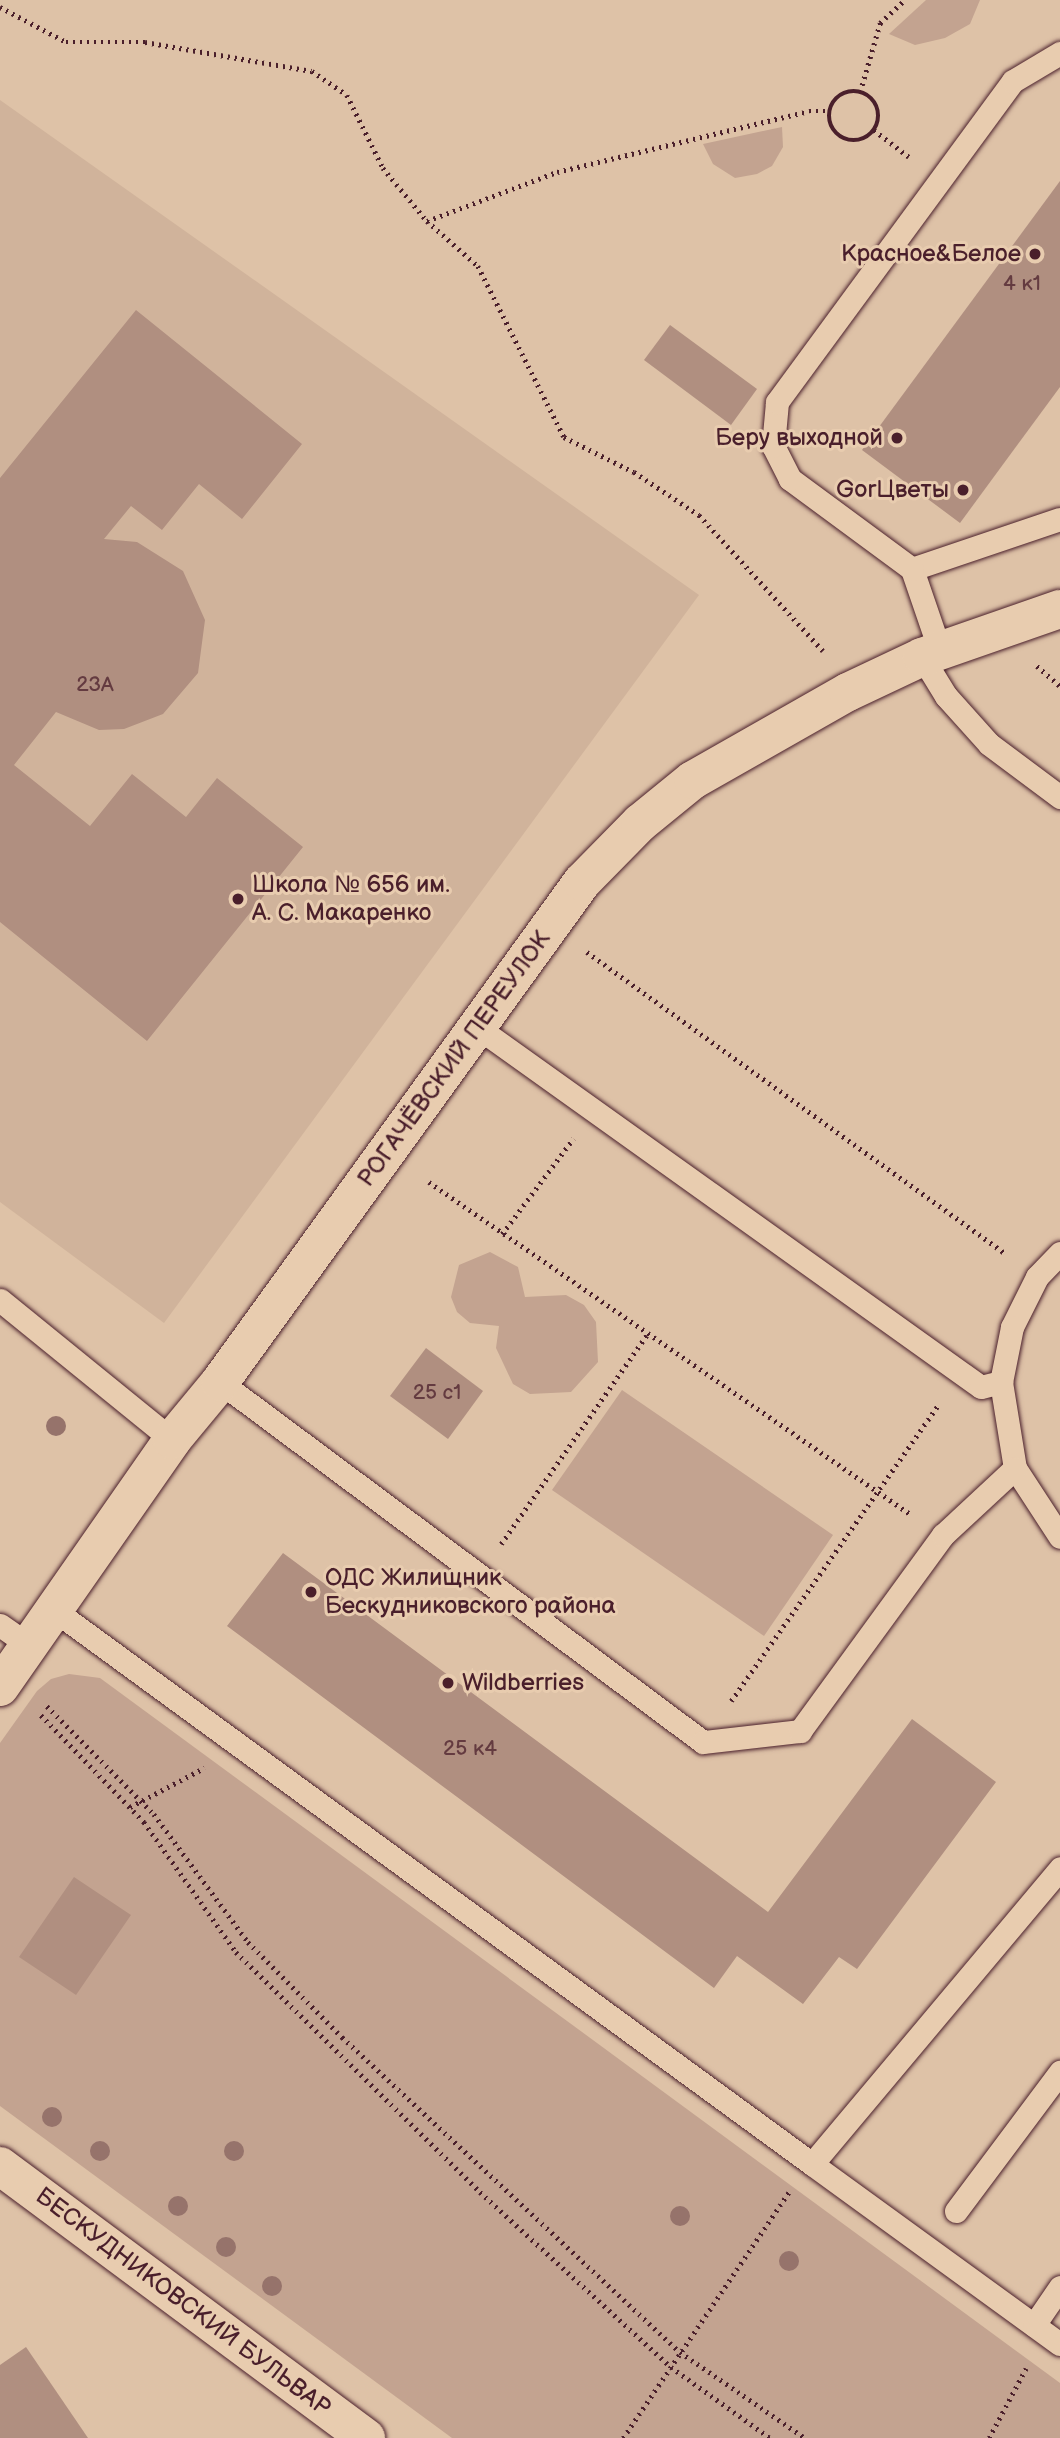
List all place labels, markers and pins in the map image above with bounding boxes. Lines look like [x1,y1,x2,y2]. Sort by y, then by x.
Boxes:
place label: Красное&Белое [841,240,1021,268]
marker: Красное&Белое [1027,246,1043,262]
place label: Беру выходной [715,424,883,452]
marker: Беру выходной [889,430,905,446]
place label: GorЦветы [836,476,949,504]
marker: GorЦветы [955,482,971,498]
place label: Школа № 656 им. А. С. Макаренко [252,871,450,927]
marker: Школа № 656 им. А. С. Макаренко [230,891,246,907]
place label: ОДС Жилищник Бескудниковского района [325,1564,616,1620]
marker: ОДС Жилищник Бескудниковского района [303,1584,319,1600]
place label: Wildberries [462,1669,584,1697]
marker: Wildberries [440,1675,456,1691]

